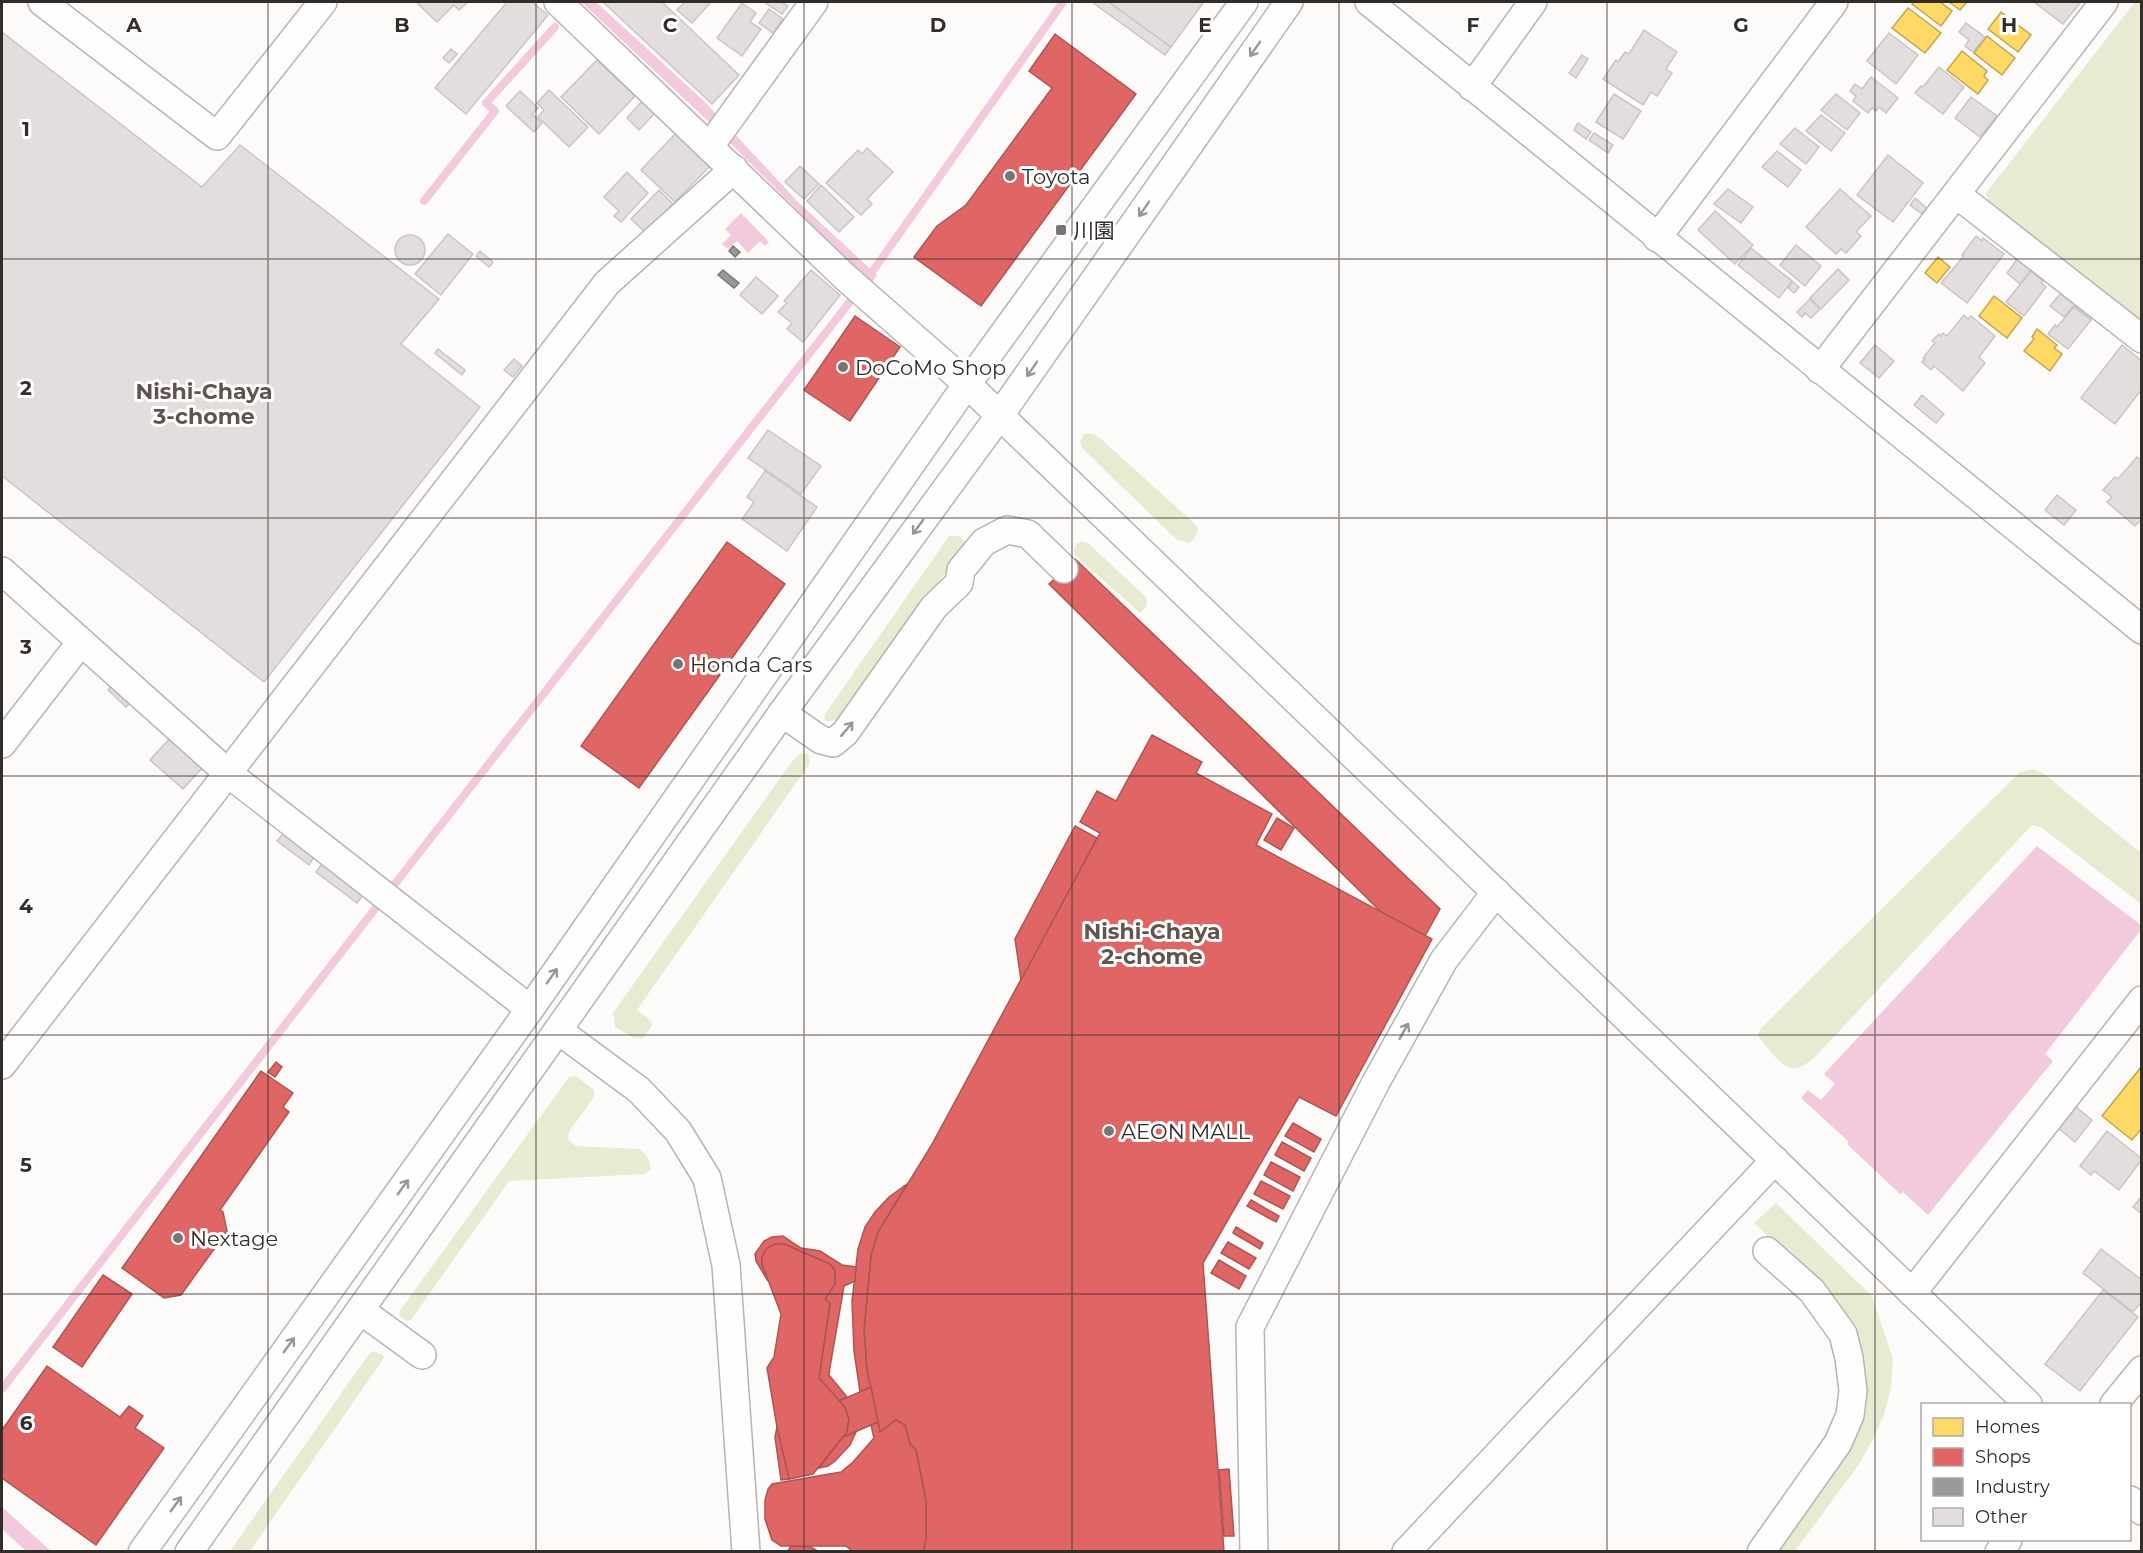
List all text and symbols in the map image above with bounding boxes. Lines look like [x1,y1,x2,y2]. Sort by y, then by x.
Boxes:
text: A [125,13,142,37]
text: B [394,13,410,37]
text: C [663,13,678,37]
text: D [930,13,946,37]
text: E [1198,13,1212,37]
text: F [1467,13,1480,37]
text: G [1733,13,1749,37]
text: H [2001,13,2017,37]
one-way arrow [1249,41,1261,57]
text: 1 [22,117,30,141]
place label: Toyota [1022,164,1091,189]
marker: Toyota [1003,169,1017,183]
one-way arrow [1138,201,1150,217]
place label: 川園 [1073,218,1115,243]
marker: 川園 [1054,223,1068,237]
place label: DoCoMo Shop [855,355,1006,380]
marker: DoCoMo Shop [836,360,850,374]
one-way arrow [1026,360,1038,377]
text: 2 [20,376,32,400]
district label: Nishi-Chaya 3-chome [135,378,273,430]
one-way arrow [912,519,924,535]
text: 3 [19,635,32,659]
place label: Honda Cars [690,652,812,677]
marker: Honda Cars [671,657,685,671]
one-way arrow [841,721,854,737]
text: 4 [19,894,33,918]
district label: Nishi-Chaya 2-chome [1083,918,1221,970]
one-way arrow [546,969,558,985]
one-way arrow [1399,1023,1411,1040]
place label: AEON MALL [1121,1119,1251,1144]
marker: AEON MALL [1102,1124,1116,1138]
text: 5 [20,1153,32,1177]
one-way arrow [397,1179,409,1195]
place label: Nextage [190,1226,278,1251]
marker: Nextage [171,1231,185,1245]
one-way arrow [283,1338,295,1354]
legend [1921,1403,2131,1541]
text: 6 [20,1411,33,1435]
text: Homes [1975,1416,2040,1438]
text: Shops [1975,1446,2031,1468]
text: Industry [1975,1476,2050,1498]
one-way arrow [170,1496,182,1512]
text: Other [1975,1506,2028,1528]

